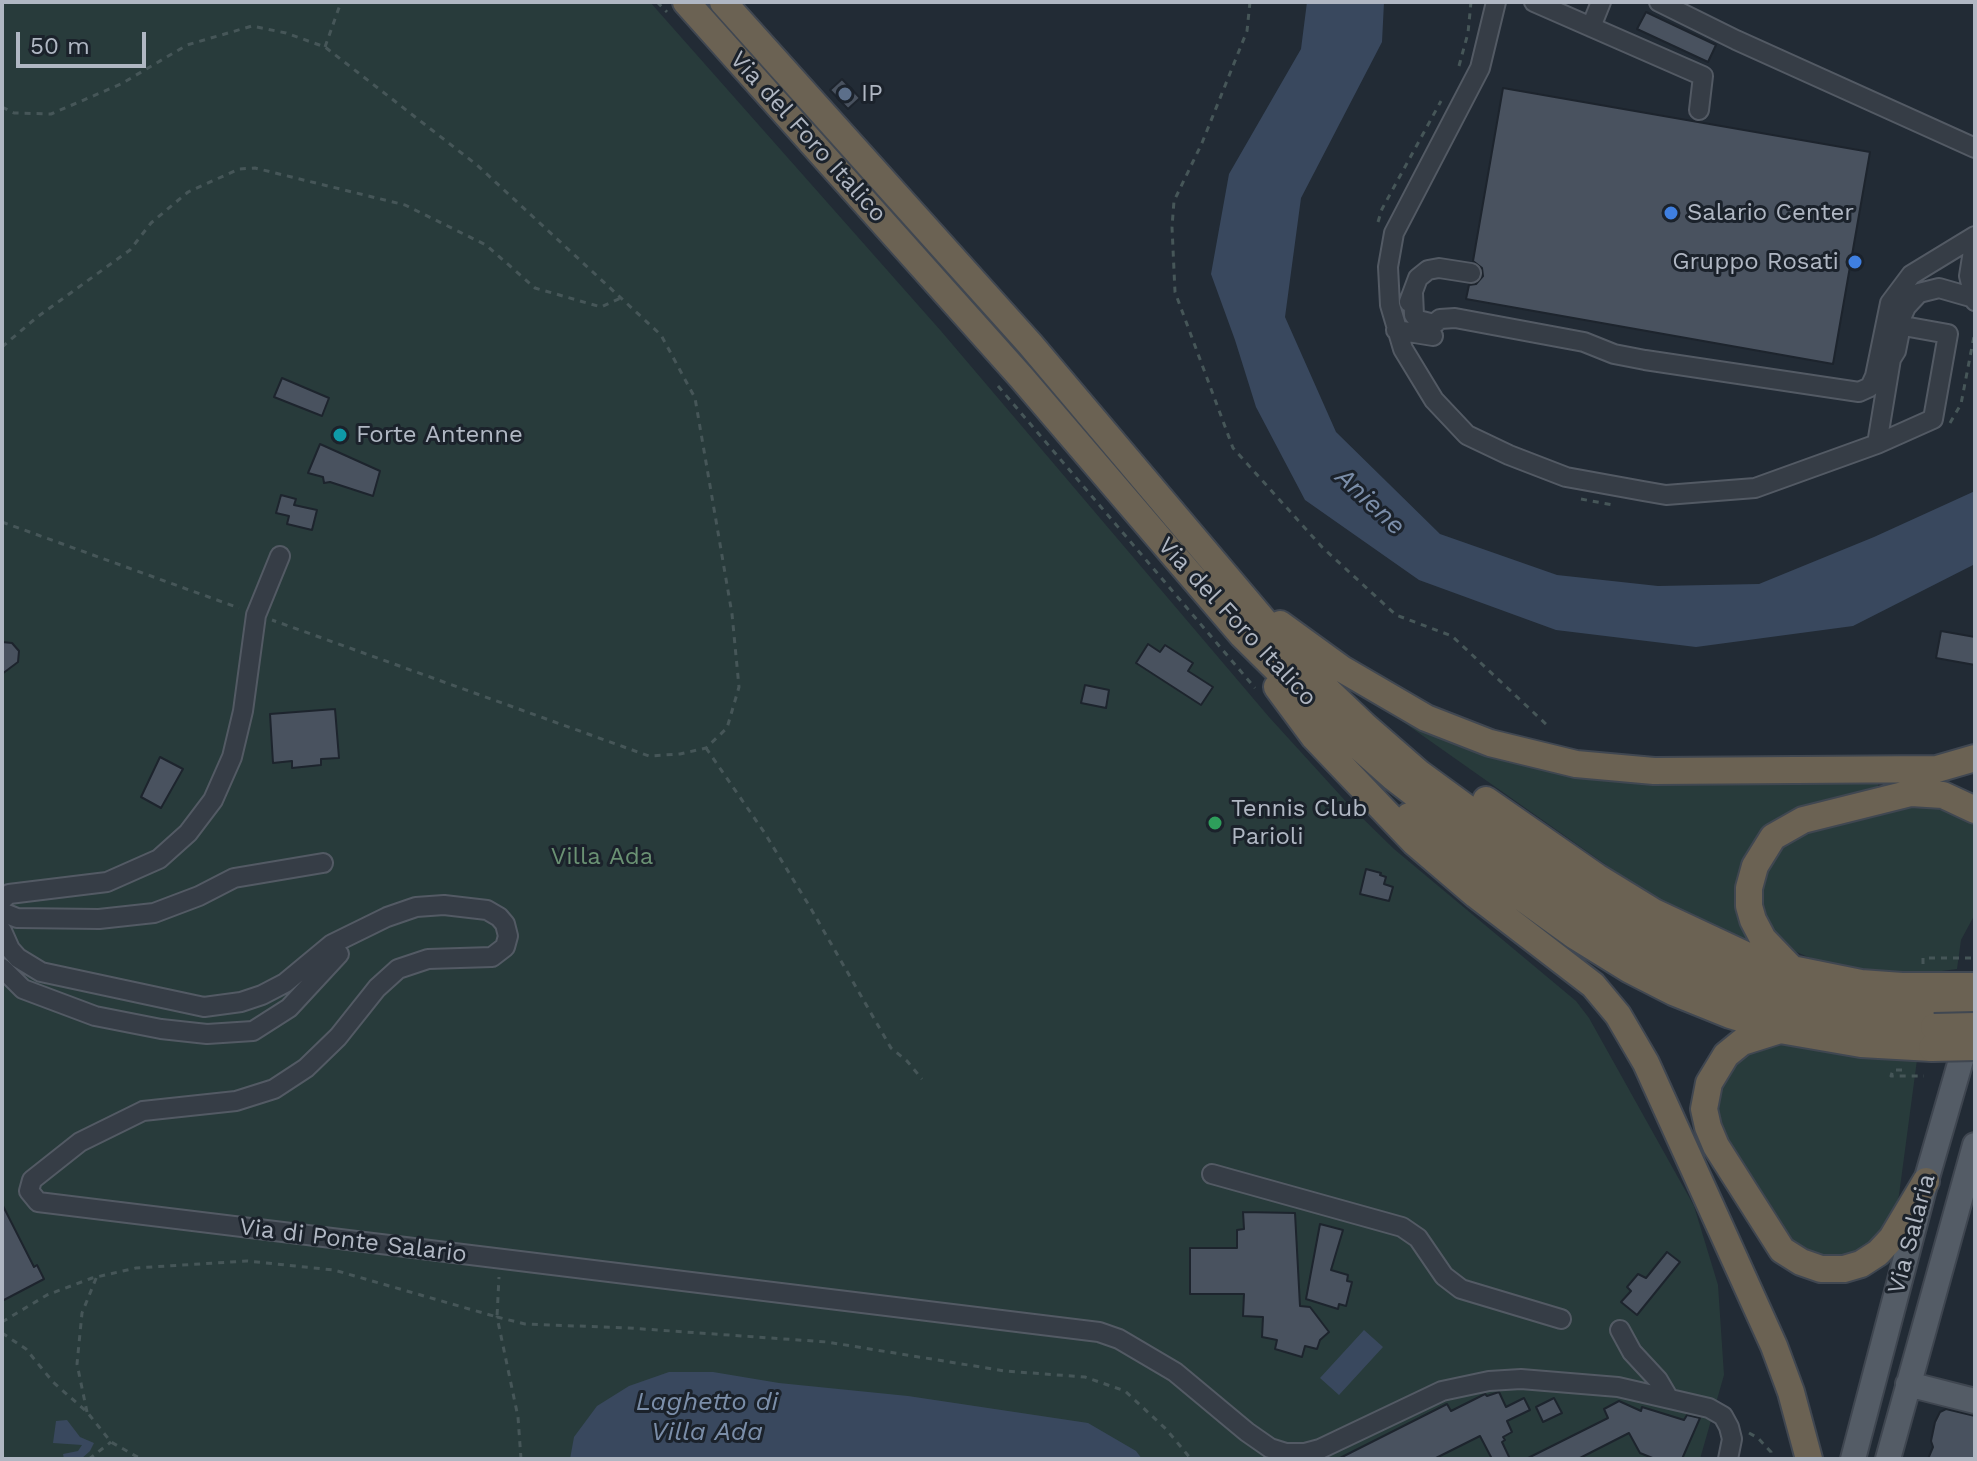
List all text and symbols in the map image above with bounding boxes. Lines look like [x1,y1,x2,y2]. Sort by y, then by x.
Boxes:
scale bar [20,16,150,66]
text: 50 m [30,32,90,60]
street label: Via del Foro Italico [724,46,892,228]
place label: IP [861,80,883,108]
marker: IP [836,85,854,103]
place label: Salario Center [1687,199,1854,227]
marker: Salario Center [1662,204,1680,222]
place label: Gruppo Rosati [1672,248,1839,276]
marker: Gruppo Rosati [1846,253,1864,271]
place label: Forte Antenne [356,421,523,449]
marker: Forte Antenne [331,426,349,444]
water label: Aniene [1329,462,1411,542]
street label: Via del Foro Italico [1151,532,1323,712]
place label: Tennis Club Parioli [1231,795,1367,851]
marker: Tennis Club Parioli [1206,814,1224,832]
park label: Villa Ada [551,843,653,871]
street label: Via Salaria [1882,1171,1942,1297]
street label: Via di Ponte Salario [238,1213,468,1269]
water label: Laghetto di Villa Ada [636,1386,778,1448]

